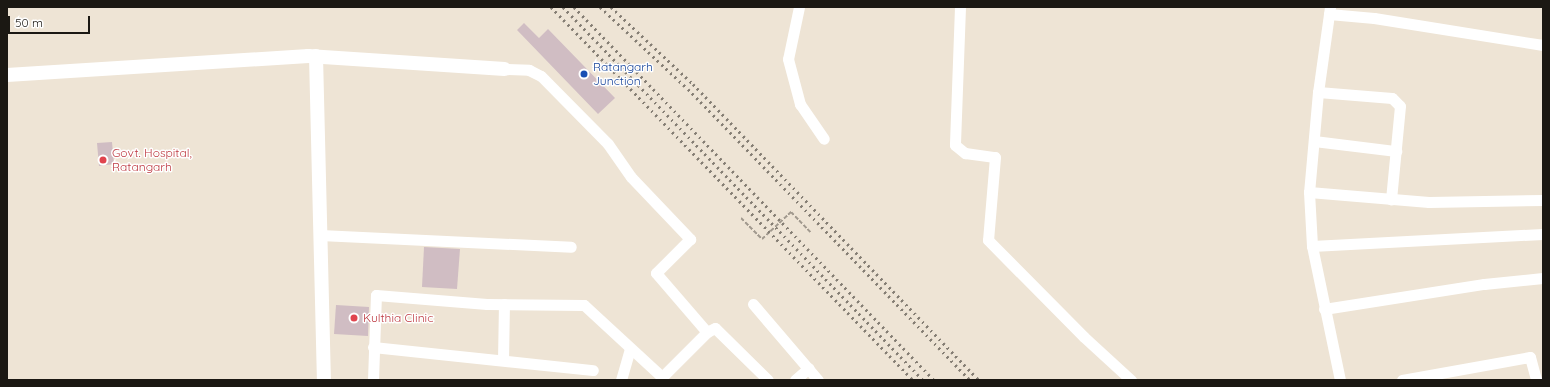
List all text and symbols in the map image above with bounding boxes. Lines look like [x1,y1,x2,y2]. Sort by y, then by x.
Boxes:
scale bar [10,8,92,34]
text: 50 m [15,15,43,30]
place label: Ratangarh Junction [593,60,653,88]
marker: Ratangarh Junction [578,68,590,80]
place label: Govt. Hospital, Ratangarh [112,146,192,174]
marker: Govt. Hospital, Ratangarh [97,154,109,166]
place label: Kulthia Clinic [363,311,433,325]
marker: Kulthia Clinic [348,312,360,324]

